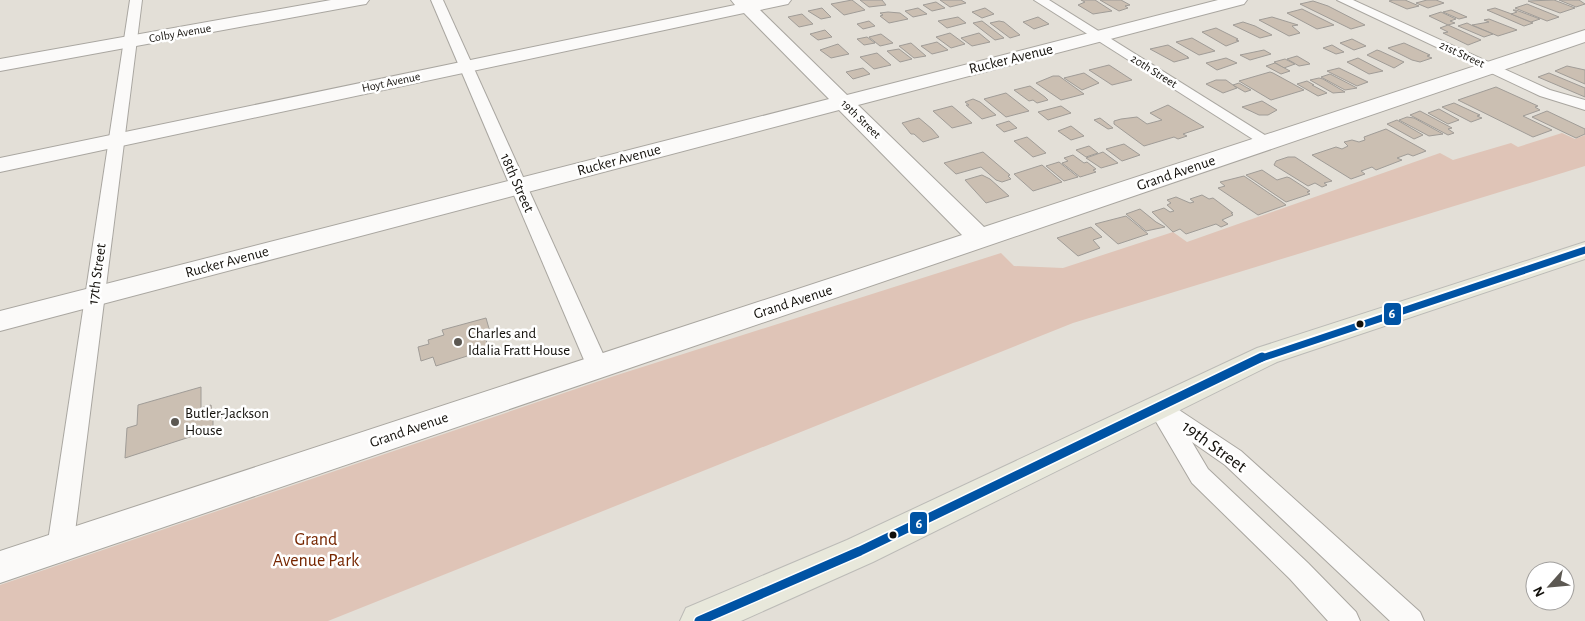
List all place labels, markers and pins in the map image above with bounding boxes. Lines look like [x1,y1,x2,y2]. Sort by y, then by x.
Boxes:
unlabelled marker [1355,319,1365,329]
place label: Charles and Idalia Fratt House [468,326,570,358]
marker: Charles and Idalia Fratt House [452,336,464,348]
place label: Butler-Jackson House [185,406,269,438]
marker: Butler-Jackson House [169,416,181,428]
unlabelled marker [888,530,898,540]

